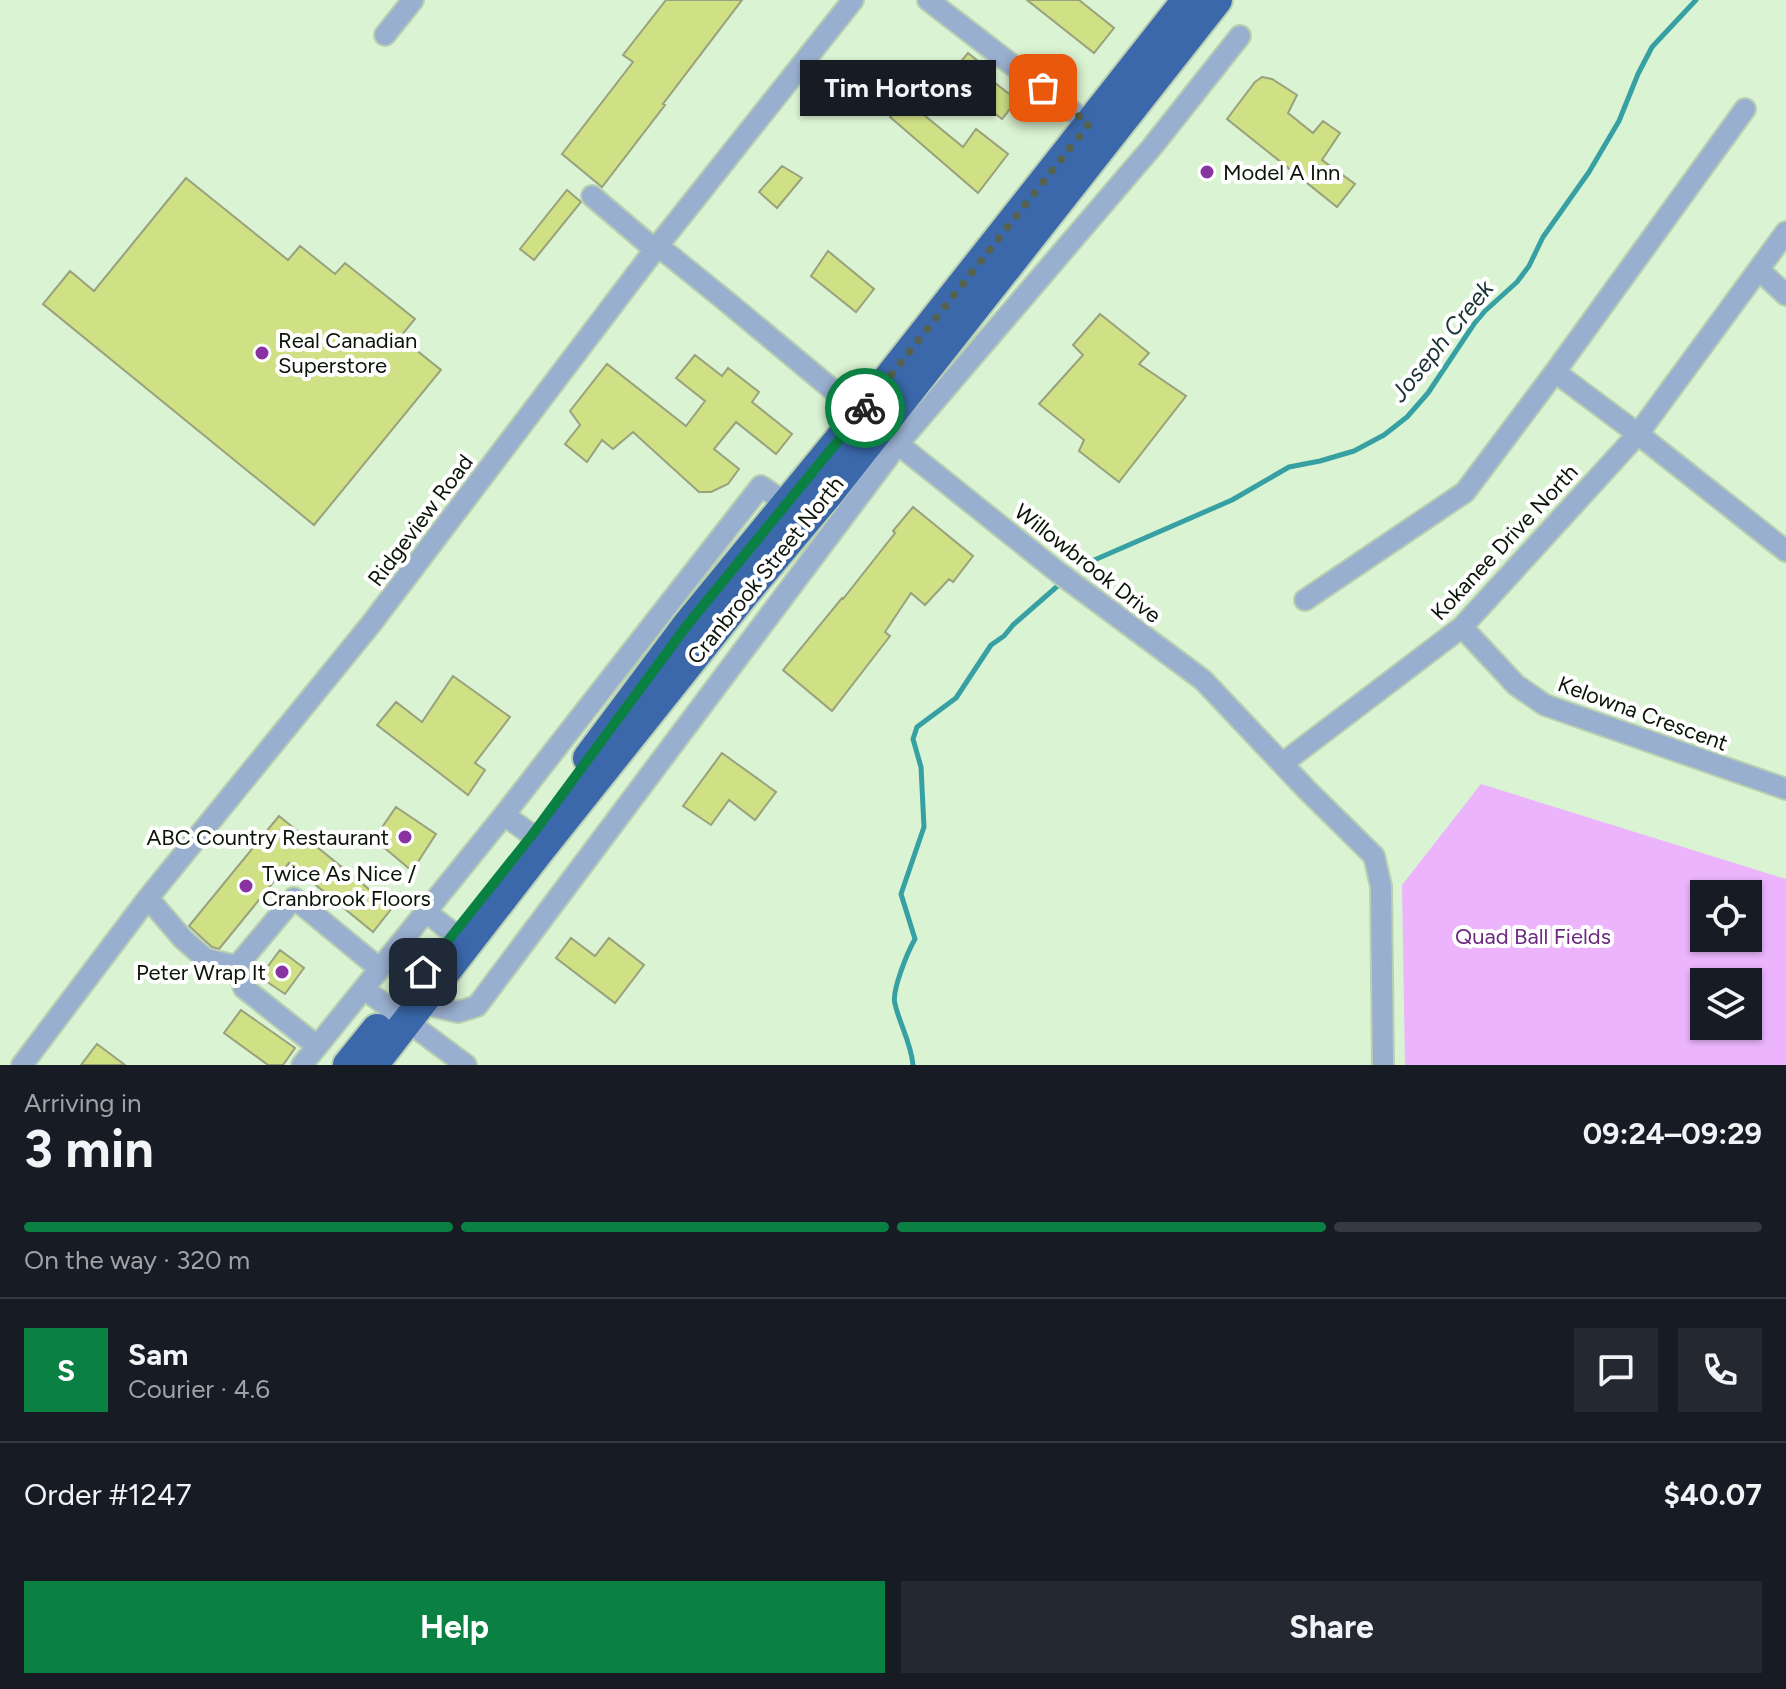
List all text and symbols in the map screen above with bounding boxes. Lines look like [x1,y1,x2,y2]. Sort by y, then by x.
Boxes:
pin [1009,54,1077,122]
callout: Tim Hortons [799,60,995,116]
icon: bag [1021,66,1065,110]
text: Tim Hortons [824,72,972,104]
place label: Model A Inn [1223,159,1340,186]
marker: Model A Inn [1198,163,1216,181]
water label: Joseph Creek [1383,273,1500,408]
place label: Real Canadian Superstore [278,327,417,379]
marker: Real Canadian Superstore [253,344,271,362]
courier [825,368,905,448]
icon: bike [843,386,887,430]
street label: Ridgeview Road [362,449,479,592]
street label: Kokanee Drive North [1425,459,1584,626]
street label: Cranbrook Street North [681,471,849,670]
street label: Willowbrook Drive [1009,498,1166,629]
street label: Kelowna Crescent [1554,670,1731,757]
place label: ABC Country Restaurant [146,824,389,851]
marker: ABC Country Restaurant [396,828,414,846]
place label: Twice As Nice / Cranbrook Floors [262,860,431,912]
marker: Twice As Nice / Cranbrook Floors [237,877,255,895]
map controls [1690,880,1762,1040]
button: locate [1690,880,1762,952]
park label: Quad Ball Fields [1455,923,1611,950]
pin [389,938,457,1006]
icon: home [401,950,445,994]
place label: Peter Wrap It [136,959,266,986]
marker: Peter Wrap It [273,963,291,981]
button: layers [1690,968,1762,1040]
text: Arriving in [24,1087,142,1119]
text: 09:24–09:29 [1583,1115,1762,1152]
text: 3 min [24,1118,154,1180]
text: On the way · 320 m [24,1244,250,1276]
button: chat [1574,1328,1658,1412]
button: phone [1678,1328,1762,1412]
text: Sam [128,1336,188,1373]
text: S [57,1352,75,1389]
text: Courier · 4.6 [128,1373,270,1405]
text: Order #1247 [24,1476,192,1513]
text: $40.07 [1663,1476,1762,1513]
button: Help [24,1581,885,1673]
button: Share [901,1581,1762,1673]

